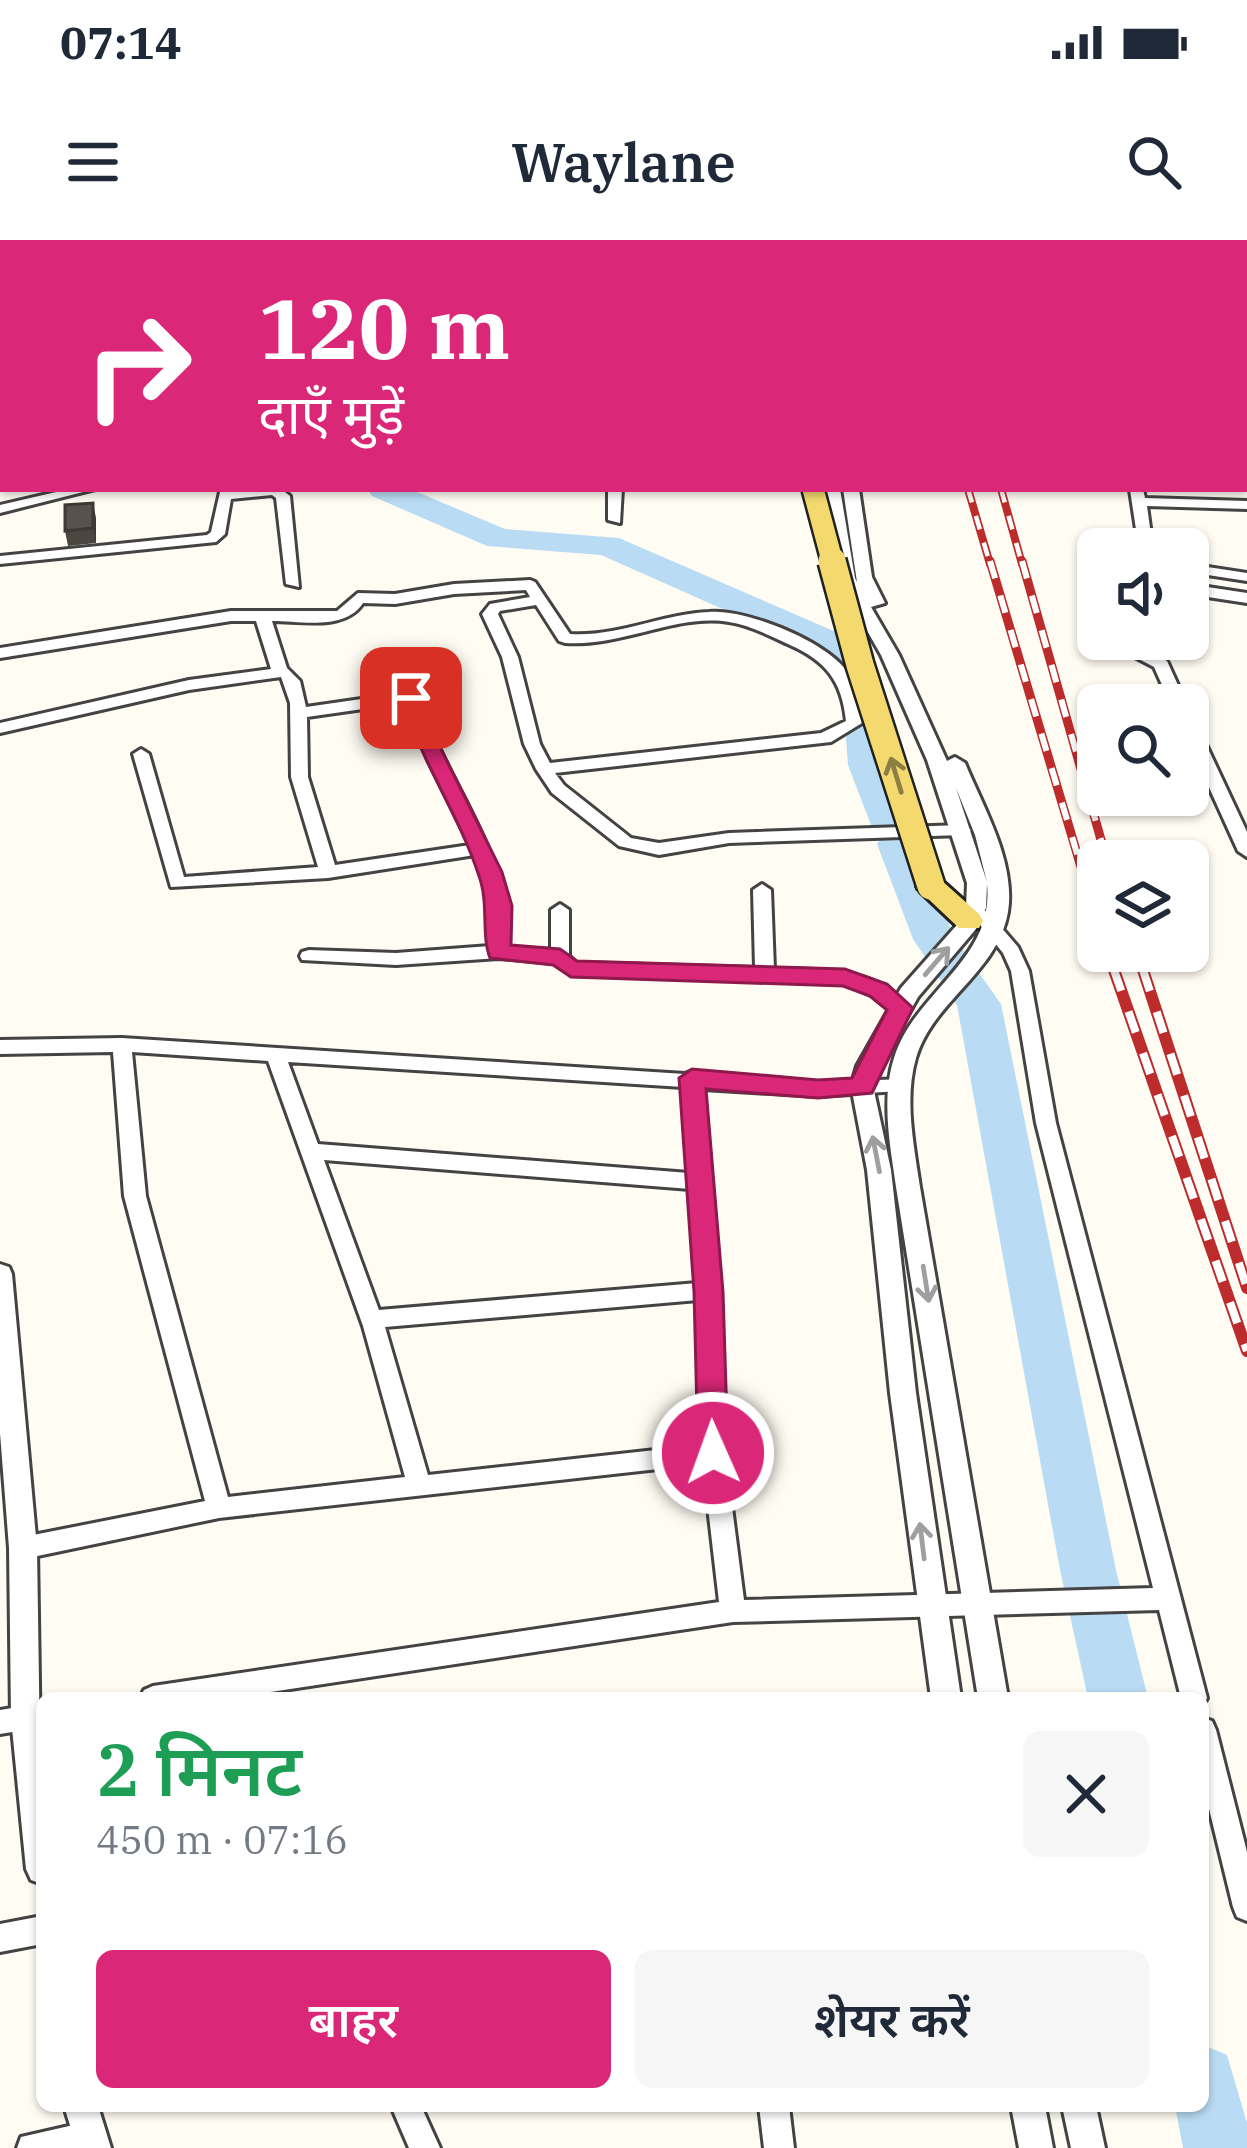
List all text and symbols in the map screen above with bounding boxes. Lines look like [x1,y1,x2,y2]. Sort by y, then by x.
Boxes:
text: 07:14 [60,13,182,71]
text: Waylane [511,127,736,197]
icon: menu [60,129,126,195]
icon: search [1121,129,1187,195]
text: 120 m [258,273,510,382]
icon: right [60,288,216,444]
text: दाएँ मुड़ें [258,379,404,449]
map controls [1077,528,1209,972]
button: sound [1077,528,1209,660]
pin [360,647,462,749]
icon: arrive [378,665,444,731]
button: search [1077,684,1209,816]
one-way arrow [884,757,906,795]
button: layers [1077,840,1209,972]
one-way arrow [923,946,950,977]
one-way arrow [863,1135,886,1174]
one-way arrow [916,1264,939,1303]
position arrow [650,1390,776,1516]
one-way arrow [911,1522,933,1561]
text: 2 मिनट [96,1722,302,1816]
button: close [1023,1731,1149,1857]
text: 450 m · 07:16 [96,1814,348,1865]
button: बाहर [96,1950,611,2088]
button: शेयर करें [635,1950,1149,2088]

